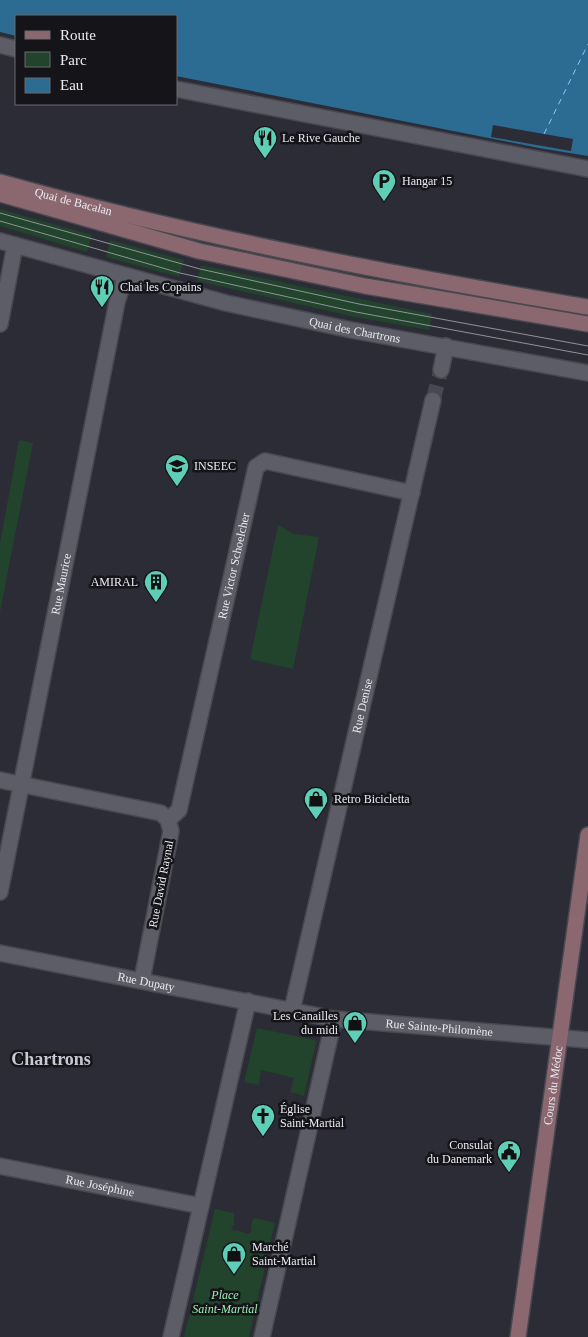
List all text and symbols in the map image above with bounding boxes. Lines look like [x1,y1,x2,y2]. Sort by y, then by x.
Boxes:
legend [15,15,178,105]
text: Route [60,27,96,43]
text: Parc [60,52,87,68]
text: Eau [60,77,84,93]
restaurant icon: Le Rive Gauche [252,125,278,159]
place label: Le Rive Gauche [282,131,360,145]
parking icon: Hangar 15 [371,168,397,202]
place label: Hangar 15 [402,174,452,188]
street label: Quai de Bacalan [33,185,114,218]
restaurant icon: Chai les Copains [89,274,115,308]
place label: Chai les Copains [120,280,202,294]
street label: Quai des Chartrons [308,314,402,346]
school or university icon: INSEEC [164,453,190,487]
place label: INSEEC [194,459,236,473]
street label: Rue Victor Schoelcher [215,511,252,620]
street label: Rue Maurice [48,552,74,616]
building icon: AMIRAL [143,569,169,603]
place label: AMIRAL [91,575,138,589]
street label: Rue Denise [349,677,375,735]
shop icon: Retro Bicicletta [303,786,329,820]
place label: Retro Bicicletta [334,792,410,806]
street label: Rue David Raynal [146,839,176,929]
street label: Rue Dupaty [117,969,176,994]
place label: Les Canailles du midi [273,1009,339,1037]
shop icon: Les Canailles du midi [342,1010,368,1044]
street label: Rue Sainte-Philomène [385,1016,493,1039]
street label: Cours du Médoc [541,1045,566,1126]
district label: Chartrons [11,1049,91,1069]
place label: Église Saint-Martial [280,1102,345,1130]
church icon: Église Saint-Martial [250,1103,276,1137]
place label: Consulat du Danemark [427,1138,493,1166]
public building icon: Consulat du Danemark [496,1139,522,1173]
street label: Rue Joséphine [64,1172,136,1200]
place label: Marché Saint-Martial [252,1240,317,1268]
shop icon: Marché Saint-Martial [221,1241,247,1275]
park label: Place Saint-Martial [192,1288,258,1316]

